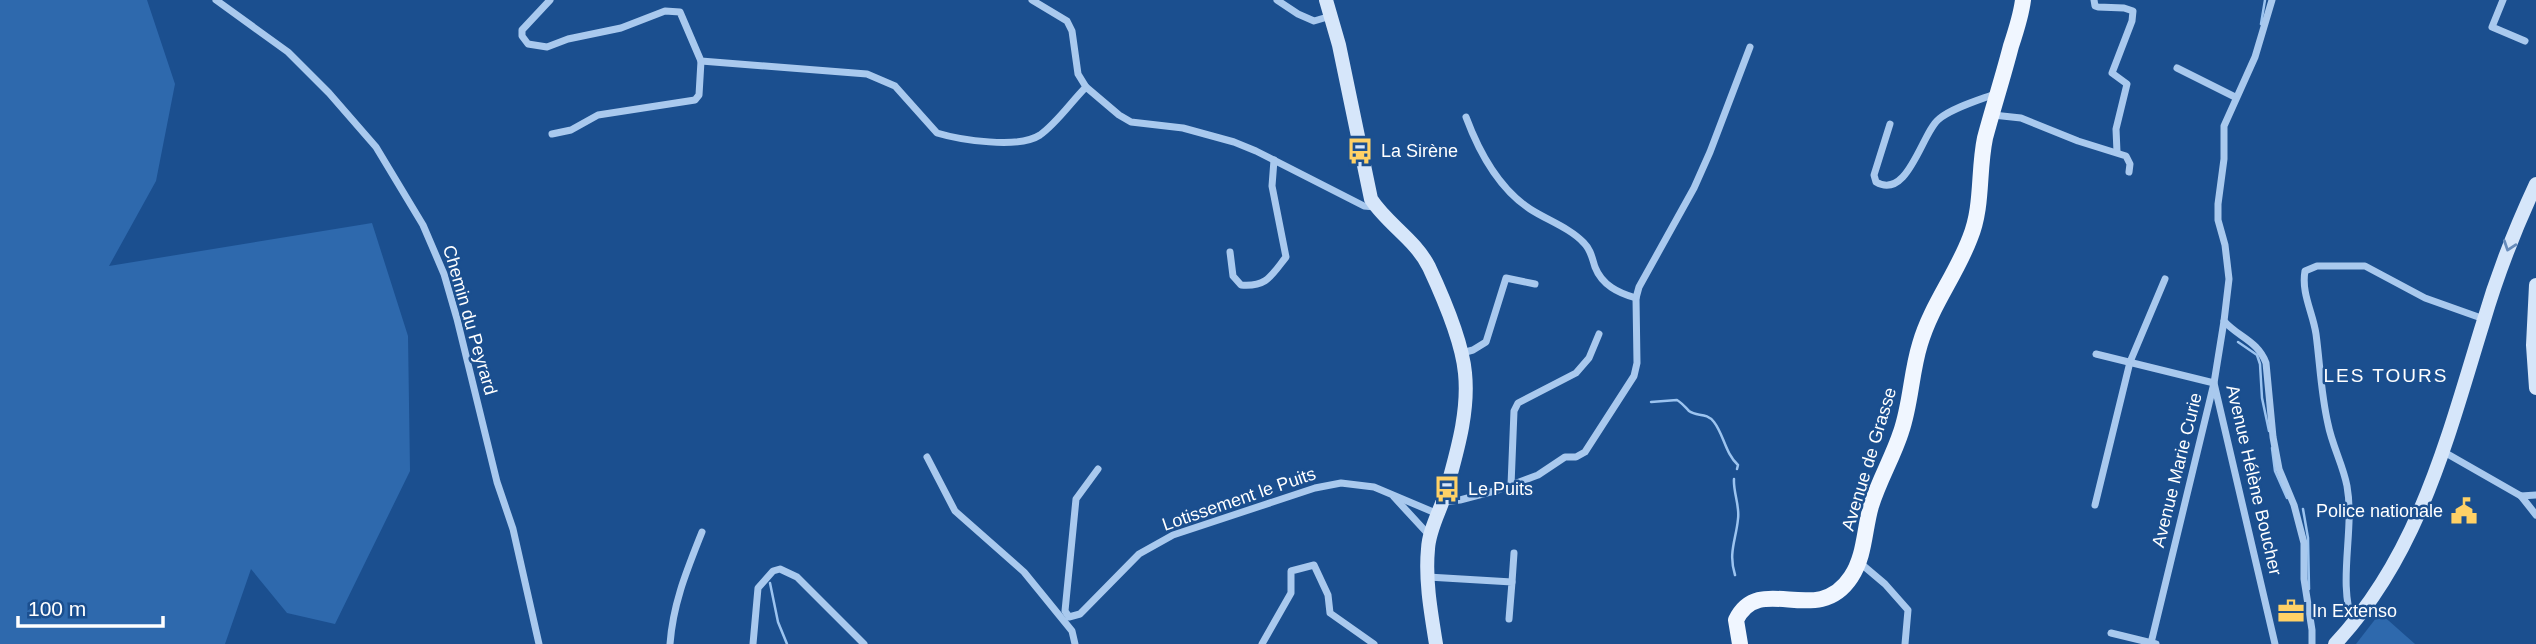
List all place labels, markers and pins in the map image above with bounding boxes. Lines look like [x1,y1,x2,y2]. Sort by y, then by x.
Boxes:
bus stop icon: La Sirène [1345,136,1375,166]
place label: La Sirène [1381,141,1458,161]
bus stop icon: Le Puits [1432,474,1462,504]
place label: Le Puits [1468,479,1533,499]
public building icon: Police nationale [2449,496,2479,526]
place label: Police nationale [2316,501,2443,521]
office icon: In Extenso [2276,596,2306,626]
place label: In Extenso [2312,601,2397,621]

